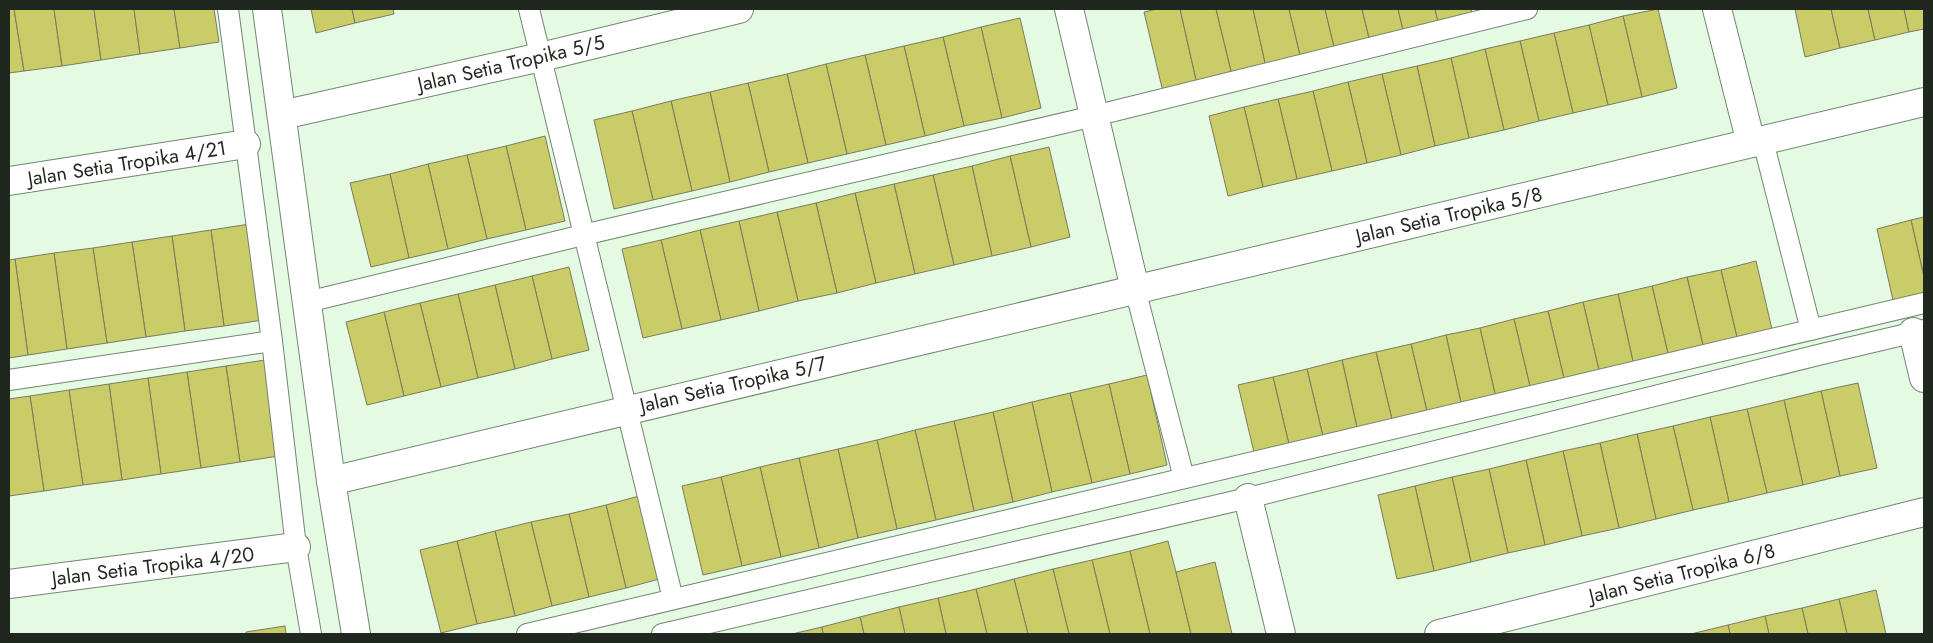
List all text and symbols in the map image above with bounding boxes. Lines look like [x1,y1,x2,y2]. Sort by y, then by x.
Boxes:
street label: Jalan Setia Tropika 5/5 [412,28,607,100]
street label: Jalan Setia Tropika 4/21 [23,133,228,194]
street label: Jalan Setia Tropika 5/8 [1350,180,1545,252]
street label: Jalan Setia Tropika 5/7 [634,349,830,421]
street label: Jalan Setia Tropika 6/8 [1583,536,1778,611]
street label: Jalan Setia Tropika 4/20 [47,540,256,594]

